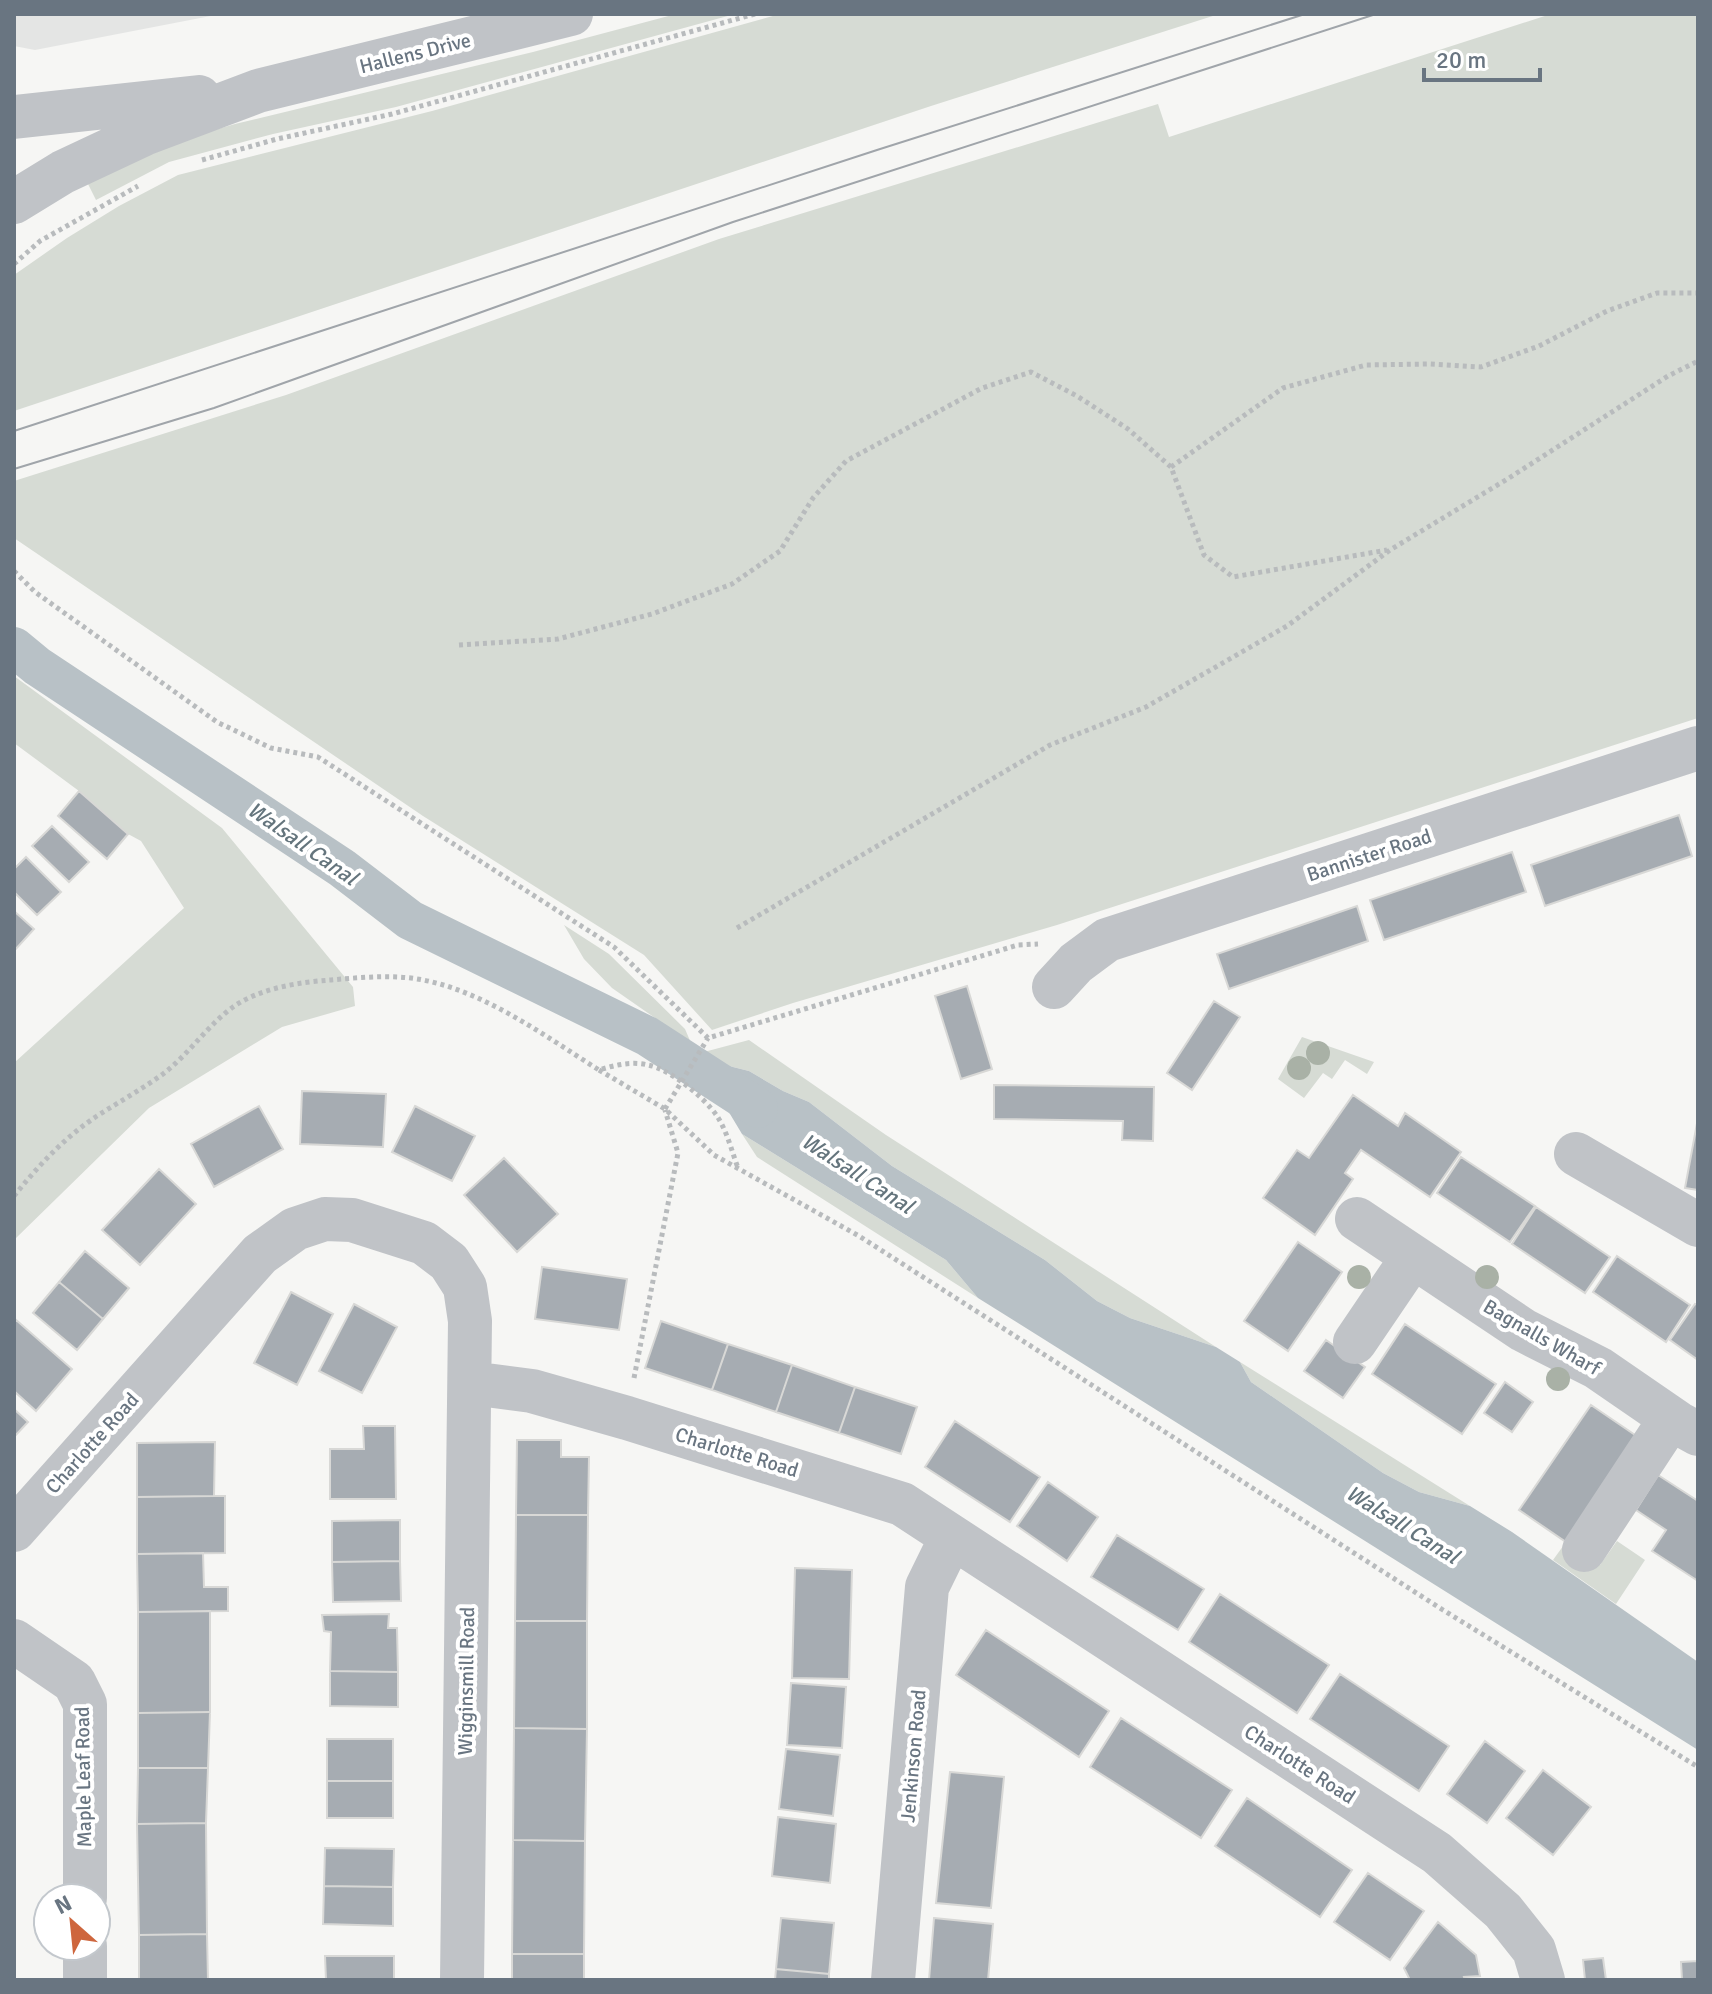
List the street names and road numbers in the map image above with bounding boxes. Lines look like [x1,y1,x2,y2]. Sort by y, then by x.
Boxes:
street label: Hallens Drive [357,28,473,79]
street label: Bannister Road [1304,824,1435,887]
street label: Bagnalls Wharf [1479,1294,1606,1382]
street label: Charlotte Road [40,1388,144,1499]
street label: Charlotte Road [672,1422,801,1483]
street label: Wigginsmill Road [453,1606,480,1756]
street label: Jenkinson Road [895,1689,932,1824]
street label: Maple Leaf Road [70,1706,97,1848]
street label: Charlotte Road [1240,1719,1360,1810]

